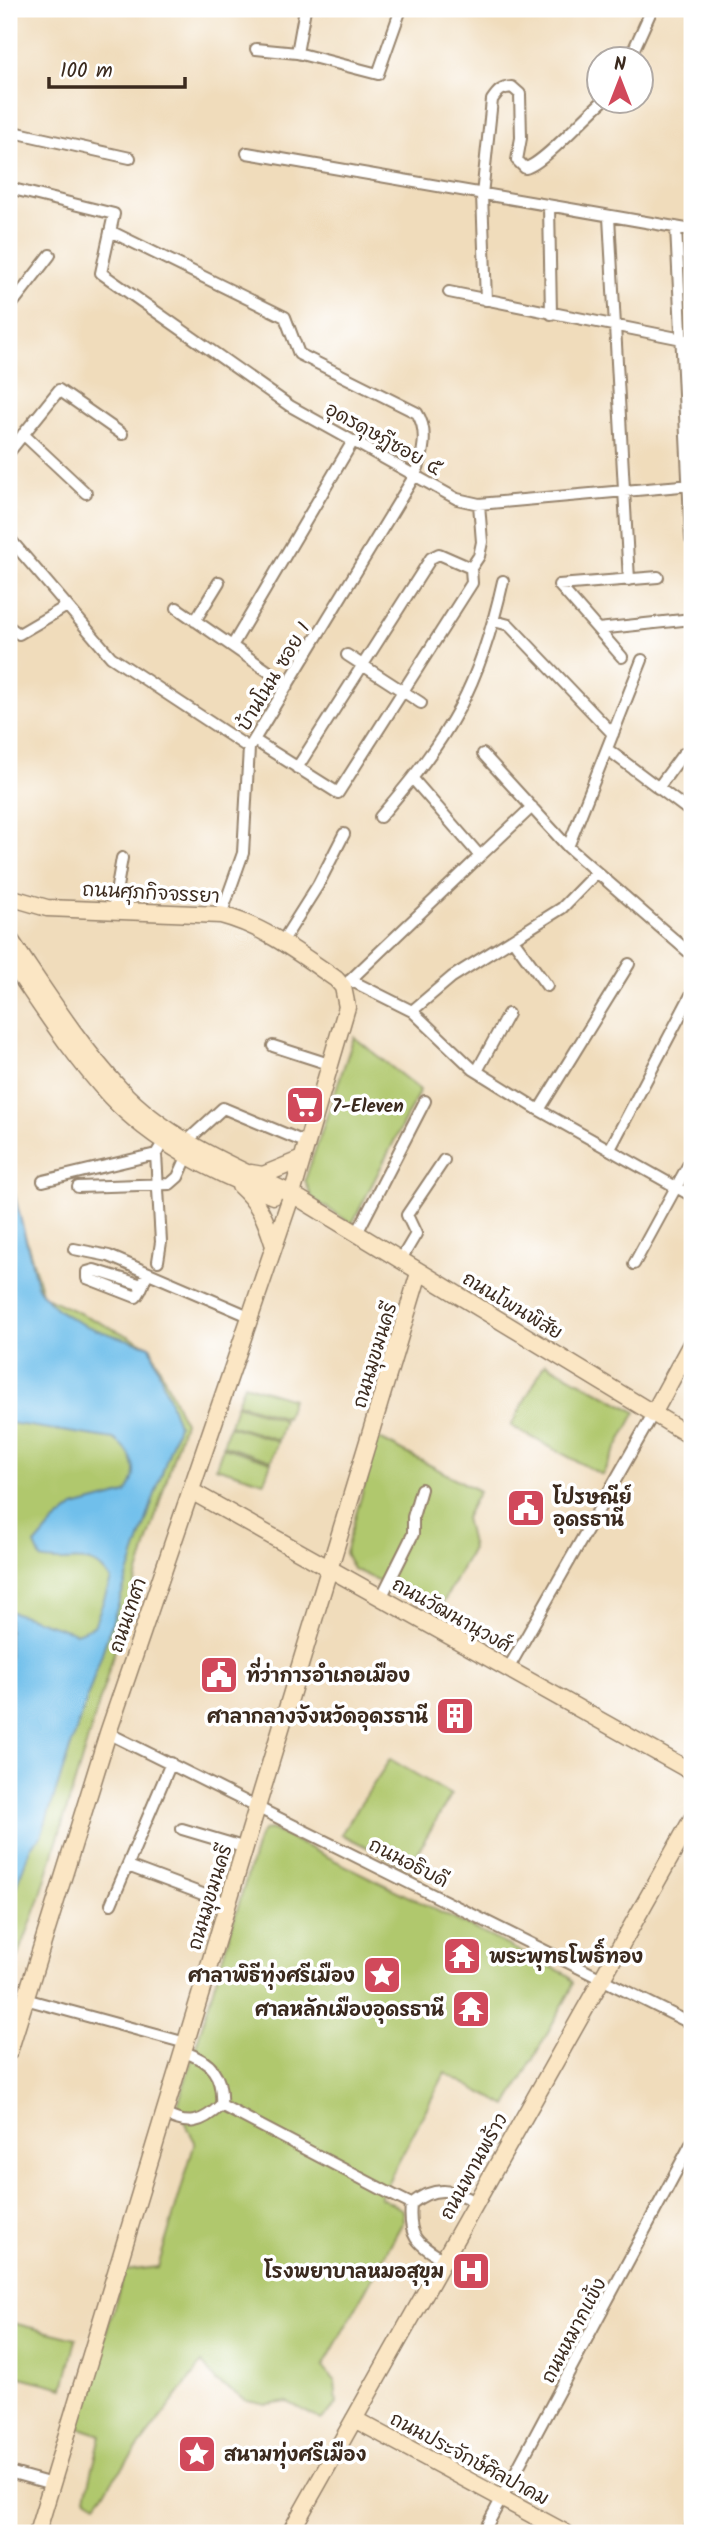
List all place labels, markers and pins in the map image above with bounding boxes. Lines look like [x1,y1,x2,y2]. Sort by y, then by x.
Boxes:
supermarket icon: 7-Eleven [284,1084,326,1126]
place label: 7-Eleven [332,1092,404,1122]
place label: โปรษณีย์ อุดรธานี [552,1484,632,1536]
public building icon: โปรษณีย์ อุดรธานี [505,1487,547,1529]
public building icon: ที่ว่าการอำเภอเมือง [198,1654,240,1696]
place label: ที่ว่าการอำเภอเมือง [246,1657,410,1692]
building icon: ศาลากลางจังหวัดอุดรธานี [434,1695,476,1737]
place label: ศาลากลางจังหวัดอุดรธานี [207,1703,428,1733]
temple icon: พระพุทธโพธิ์ทอง [441,1935,483,1977]
place label: พระพุทธโพธิ์ทอง [489,1938,643,1973]
place icon: ศาลาพิธีทุ่งศรีเมือง [361,1954,403,1996]
place label: ศาลาพิธีทุ่งศรีเมือง [188,1962,355,1992]
temple icon: ศาลหลักเมืองอุดรธานี [450,1988,492,2030]
place label: ศาลหลักเมืองอุดรธานี [255,1996,444,2026]
hospital icon: โรงพยาบาลหมอสุขุม [450,2250,492,2292]
place label: โรงพยาบาลหมอสุขุม [263,2258,444,2288]
place icon: สนามทุ่งศรีเมือง [176,2433,218,2475]
place label: สนามทุ่งศรีเมือง [224,2441,367,2471]

